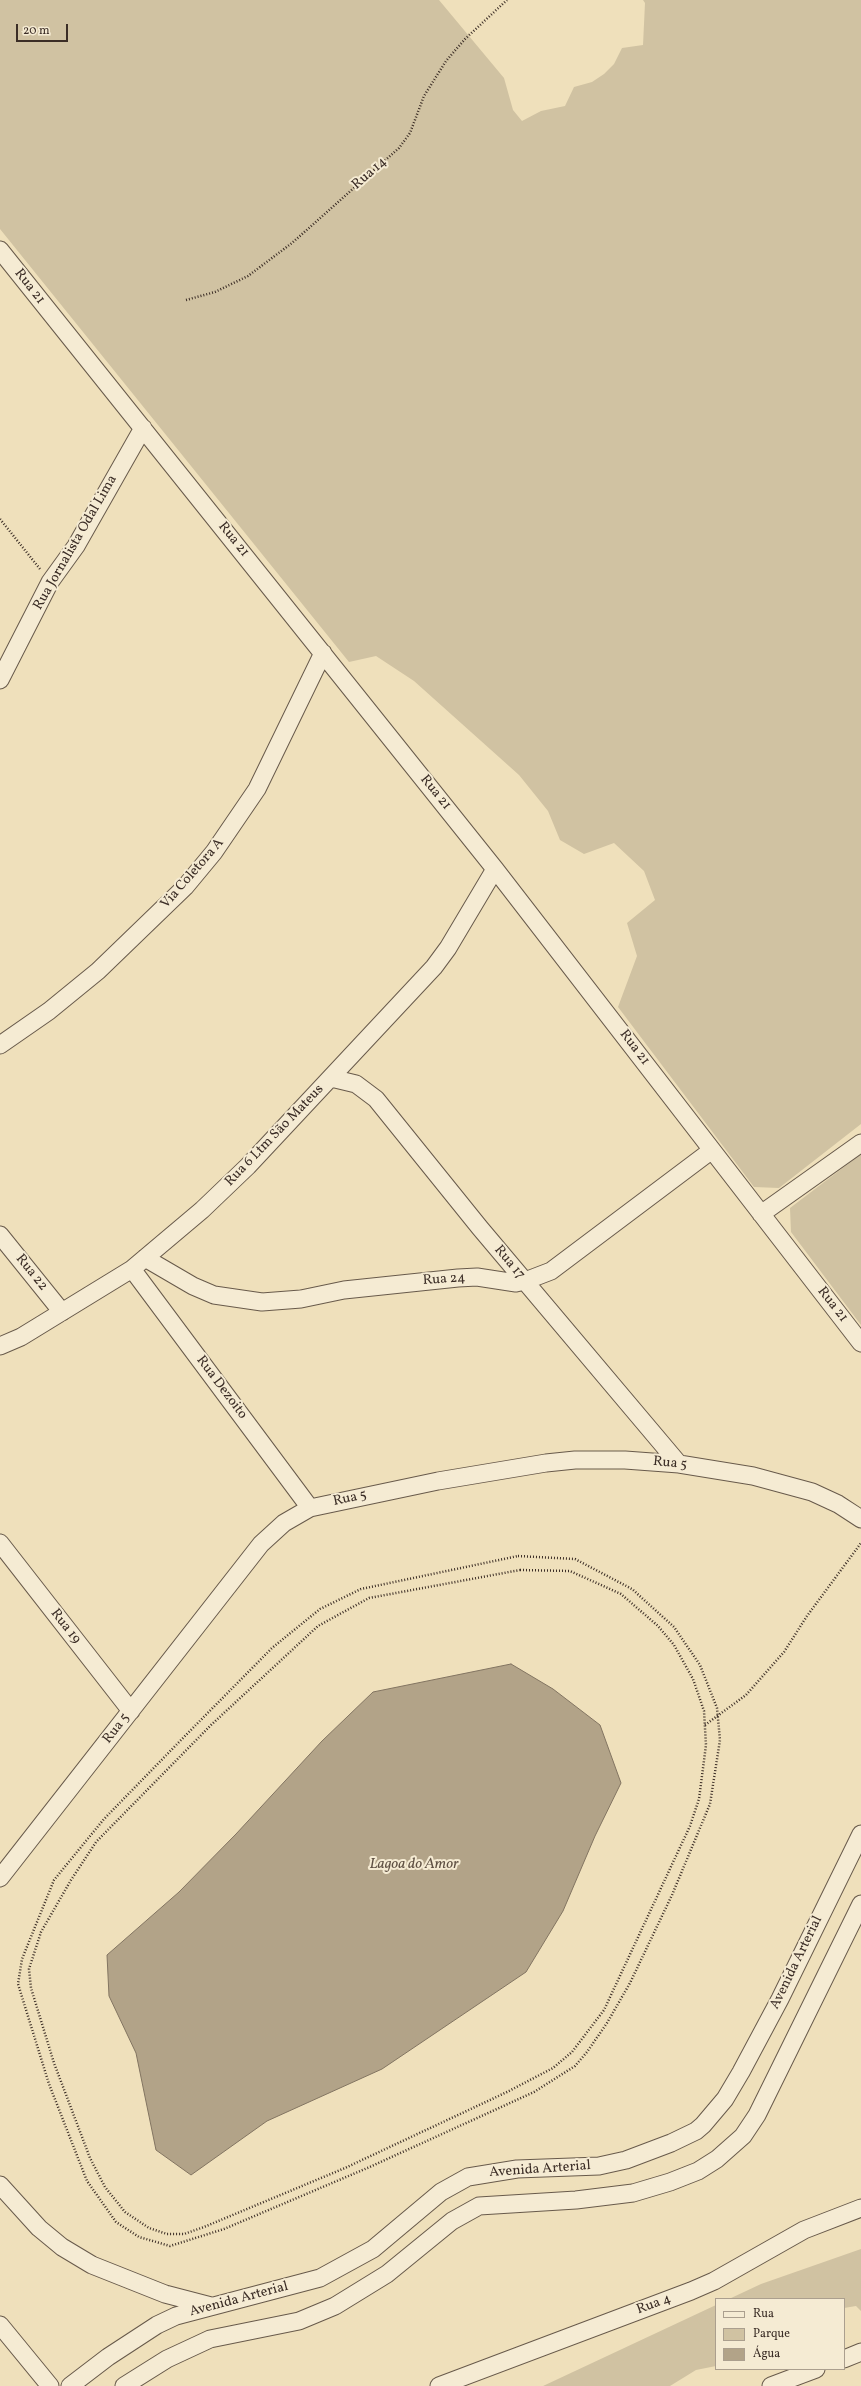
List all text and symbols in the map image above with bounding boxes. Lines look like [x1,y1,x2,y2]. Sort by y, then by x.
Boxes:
scale bar [18,16,70,42]
text: 20 m [23,23,50,39]
street label: Rua 14 [349,154,391,194]
street label: Rua 21 [10,266,48,308]
street label: Rua Jornalista Odal Lima [30,473,122,613]
street label: Rua 21 [214,519,252,561]
street label: Rua 21 [416,772,454,814]
street label: Via Coletora A [158,835,228,913]
street label: Rua 21 [615,1027,653,1069]
street label: Rua 6 Ltm São Mateus [222,1082,328,1190]
street label: Rua 17 [490,1242,528,1284]
street label: Rua 22 [11,1251,51,1295]
street label: Rua 24 [422,1270,466,1290]
street label: Rua 21 [813,1284,851,1326]
street label: Rua Dezoito [192,1353,250,1423]
street label: Rua 5 [652,1454,688,1474]
street label: Rua 5 [332,1487,368,1511]
street label: Rua 19 [46,1606,84,1648]
street label: Rua 5 [100,1710,134,1748]
water label: Lagoa do Amor [369,1856,459,1874]
street label: Avenida Arterial [767,1914,827,2012]
street label: Avenida Arterial [489,2158,591,2182]
street label: Avenida Arterial [188,2279,290,2321]
street label: Rua 4 [634,2291,674,2319]
legend [715,2298,845,2370]
text: Rua [753,2306,774,2322]
text: Parque [753,2326,790,2342]
text: Água [753,2346,780,2362]

